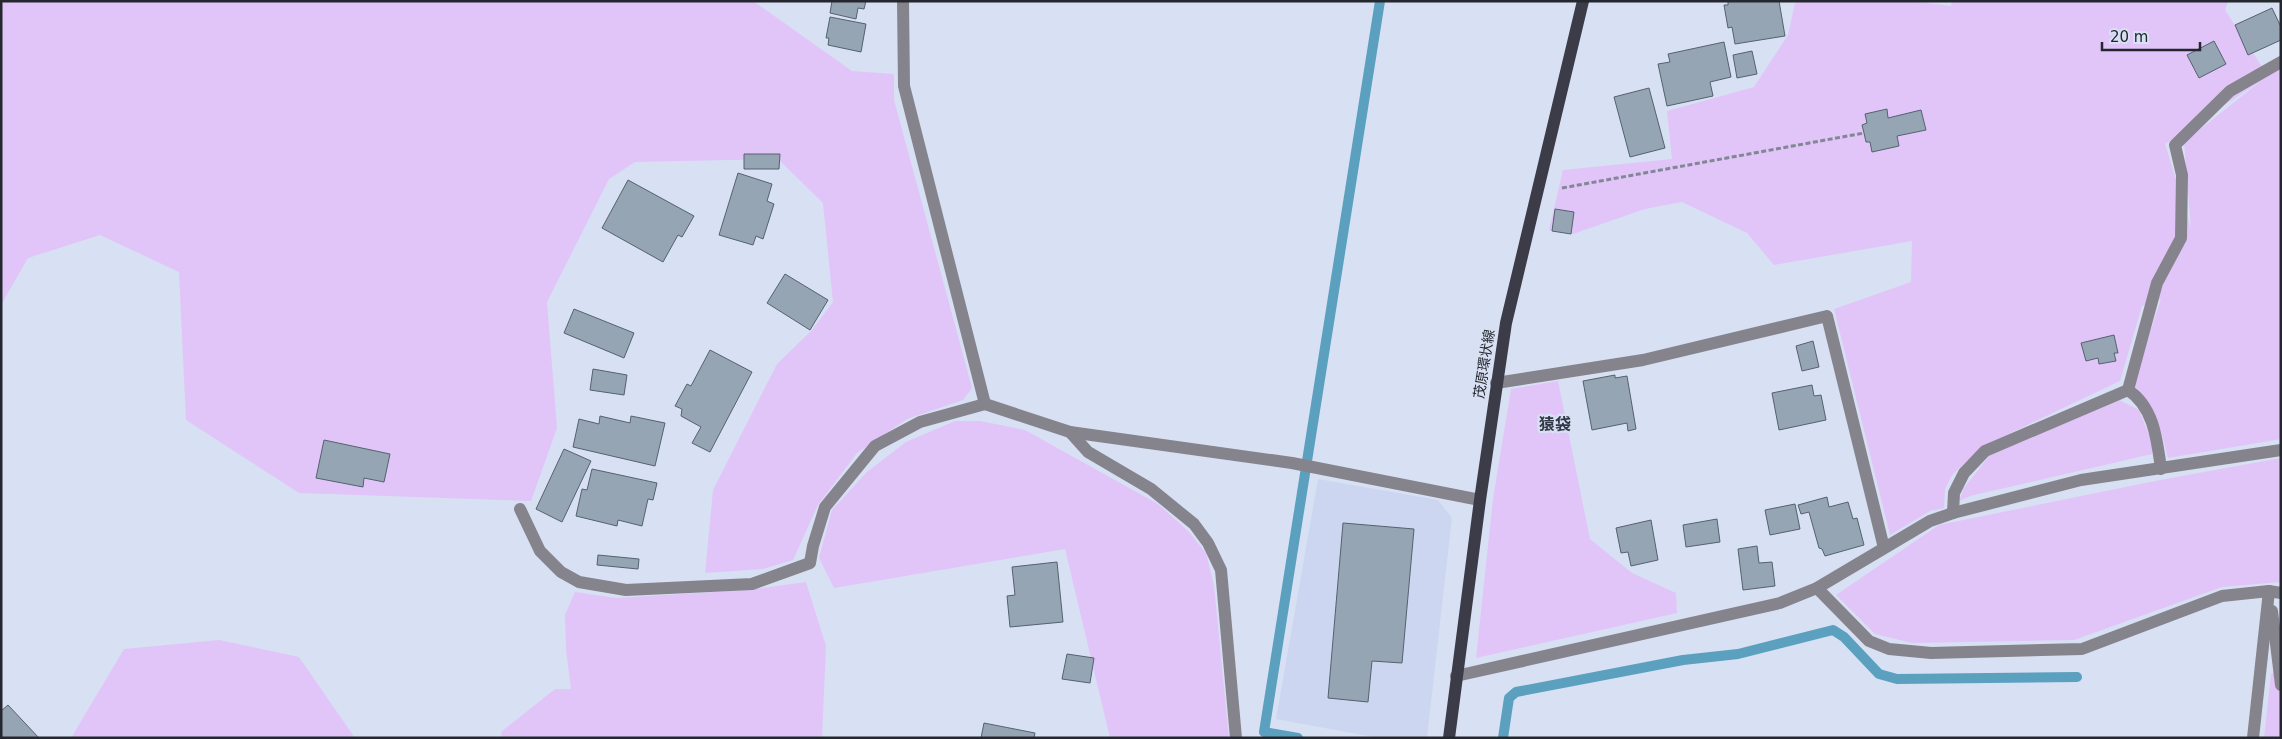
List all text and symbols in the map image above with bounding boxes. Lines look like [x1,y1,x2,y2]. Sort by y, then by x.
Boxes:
scale bar [2102,20,2200,52]
text: 20 m [2110,28,2148,46]
street label: 茂原環状線 [1471,328,1497,400]
district label: 猿袋 [1539,415,1571,434]

